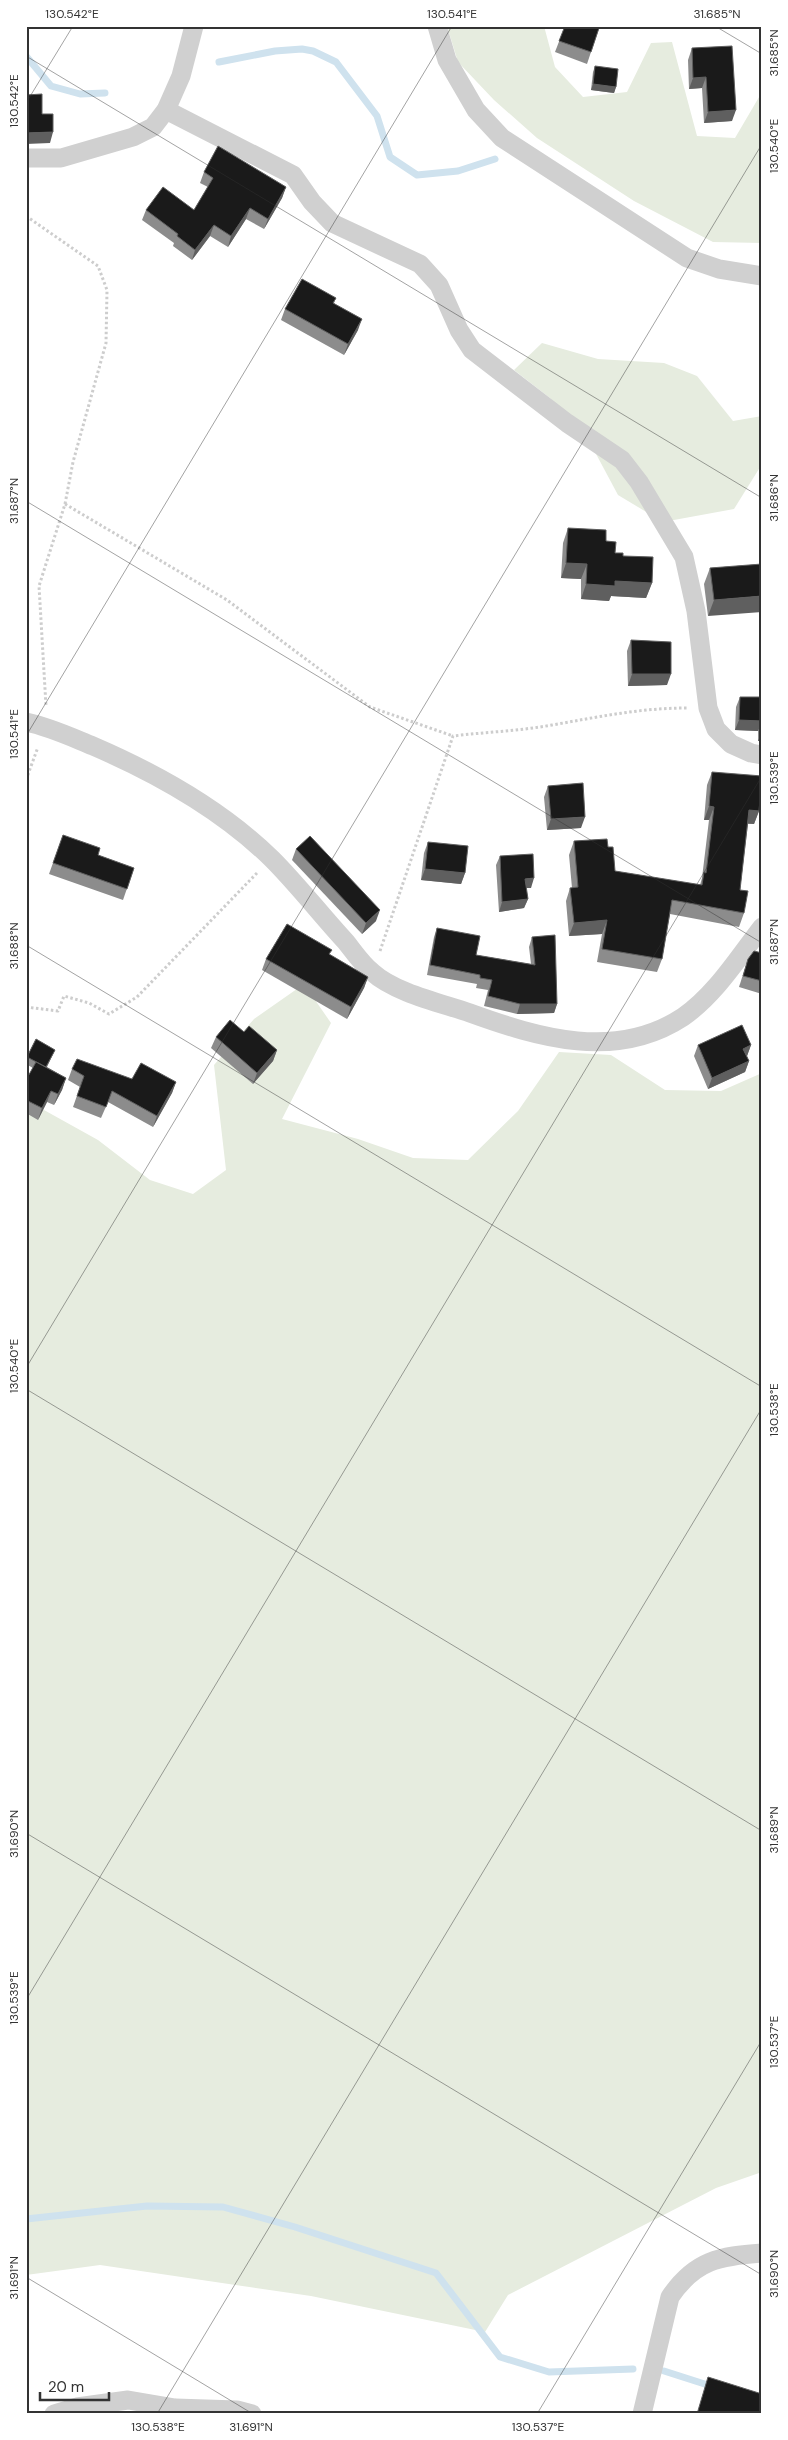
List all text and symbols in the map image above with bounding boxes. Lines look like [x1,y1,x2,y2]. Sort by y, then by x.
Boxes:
text: 130.542°E [45,6,99,22]
text: 130.541°E [427,6,477,22]
text: 31.685°N [693,6,741,22]
text: 31.685°N [766,29,782,77]
text: 130.542°E [6,74,22,128]
text: 130.540°E [766,118,782,173]
text: 31.686°N [766,474,782,522]
text: 31.687°N [6,478,22,524]
text: 130.541°E [6,709,22,759]
text: 130.539°E [766,751,782,805]
text: 31.687°N [766,919,782,965]
text: 31.688°N [6,922,22,970]
text: 130.540°E [6,1338,22,1393]
text: 130.538°E [766,1383,782,1437]
text: 31.689°N [766,1806,782,1854]
text: 31.690°N [6,1810,22,1858]
text: 130.539°E [6,1971,22,2025]
text: 130.537°E [766,2016,782,2068]
text: 31.690°N [766,2250,782,2298]
text: 31.691°N [6,2256,22,2300]
scale bar [40,2370,109,2402]
text: 20 m [48,2377,84,2397]
text: 130.538°E [131,2419,185,2435]
text: 31.691°N [229,2419,273,2435]
text: 130.537°E [512,2419,564,2435]

